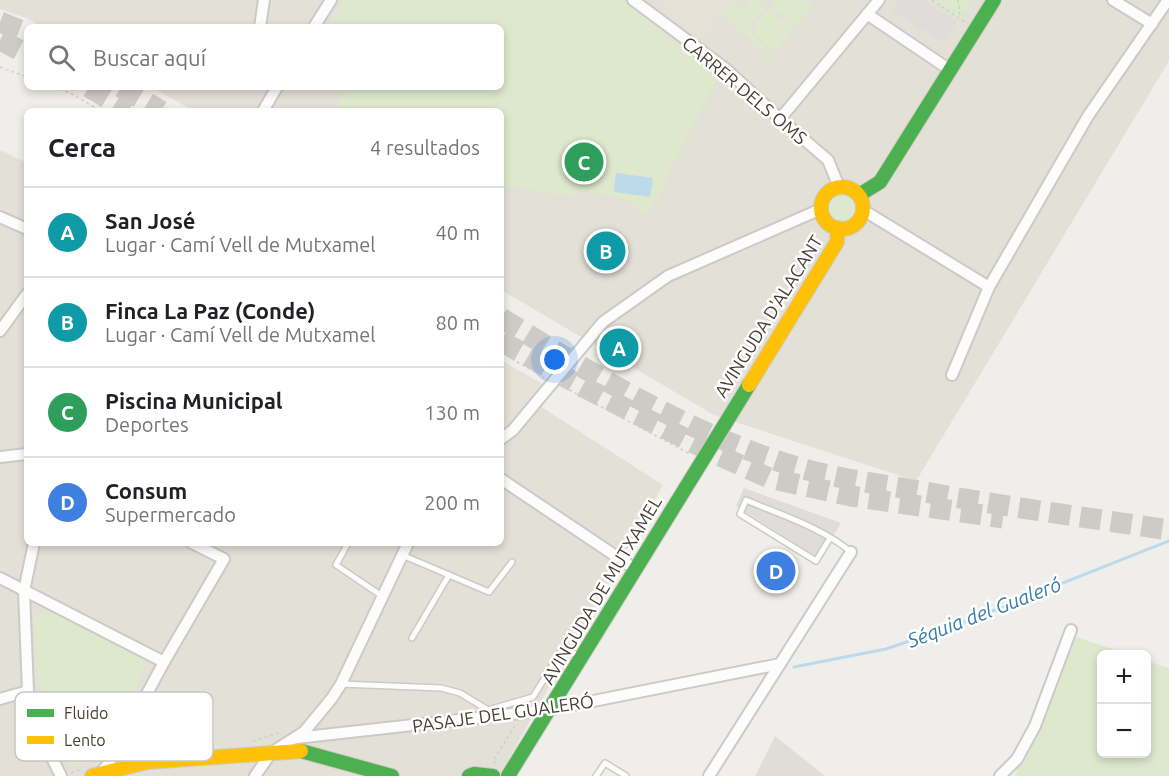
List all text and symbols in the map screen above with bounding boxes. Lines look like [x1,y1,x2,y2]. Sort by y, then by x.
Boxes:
search box [24,24,504,90]
street label: CARRER DELS OMS [679,32,811,148]
icon: search [45,41,78,74]
text: Buscar aquí [93,45,206,70]
text: Cerca [48,133,116,162]
text: 4 resultados [370,136,480,159]
pin: C [564,140,604,184]
text: San José [105,208,195,233]
text: A [60,221,75,244]
text: 40 m [436,221,480,244]
pin: B [586,228,626,274]
street label: AVINGUDA D'ALACANT [710,232,826,400]
text: Lugar · Camí Vell de Mutxamel [105,233,376,256]
text: Finca La Paz (Conde) [105,298,315,323]
text: B [61,311,74,334]
text: 80 m [436,311,480,334]
text: Lugar · Camí Vell de Mutxamel [105,323,376,346]
pin: A [600,326,638,370]
your location [540,345,569,374]
text: Piscina Municipal [105,388,283,413]
text: C [61,401,74,424]
text: 130 m [424,401,480,424]
text: Deportes [105,413,189,436]
text: Consum [105,478,187,503]
text: D [60,491,75,514]
text: 200 m [424,491,480,514]
street label: AVINGUDA DE MUTXAMEL [537,492,665,688]
text: Supermercado [105,503,236,526]
pin: D [756,548,796,594]
water label: Séquia del Gualeró [903,572,1064,652]
map controls [1097,650,1151,758]
button: + [1097,650,1151,704]
street label: PASAJE DEL GUALERÓ [411,689,595,736]
legend [15,692,213,761]
text: Fluido [64,704,108,722]
button: − [1097,704,1151,758]
text: Lento [64,731,106,749]

